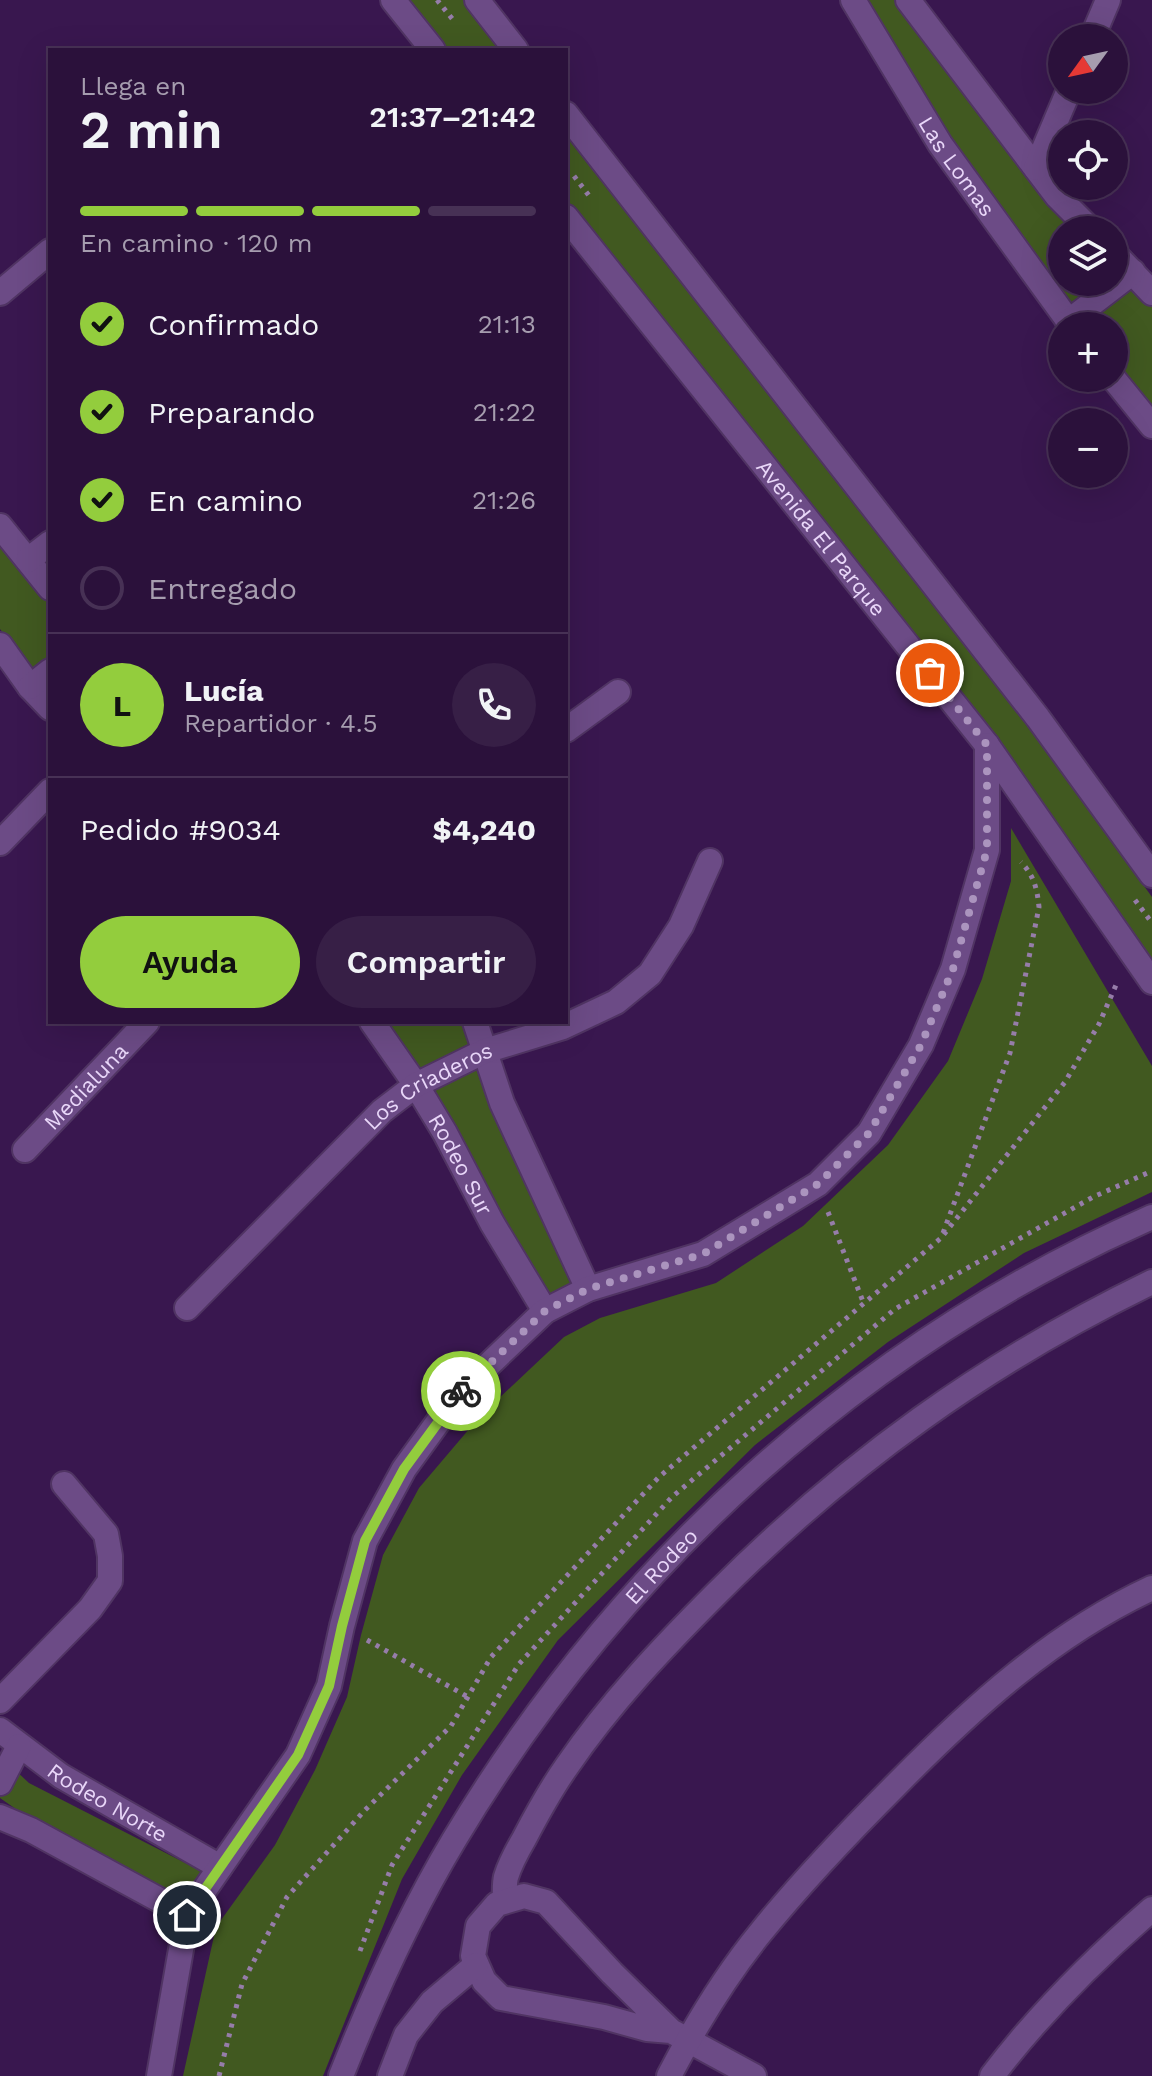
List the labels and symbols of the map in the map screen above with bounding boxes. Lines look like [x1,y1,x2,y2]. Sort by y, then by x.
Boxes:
north arrow [1048,24,1128,104]
street label: Las Lomas [914,112,1000,221]
street label: Avenida El Parque [752,454,891,621]
pin [896,639,964,707]
street label: Los Criaderos [358,1037,495,1135]
street label: Medialuna [39,1038,133,1135]
street label: Rodeo Sur [424,1109,498,1219]
courier [421,1351,501,1431]
street label: El Rodeo [620,1523,703,1609]
street label: Rodeo Norte [43,1758,172,1847]
pin [153,1881,221,1949]

